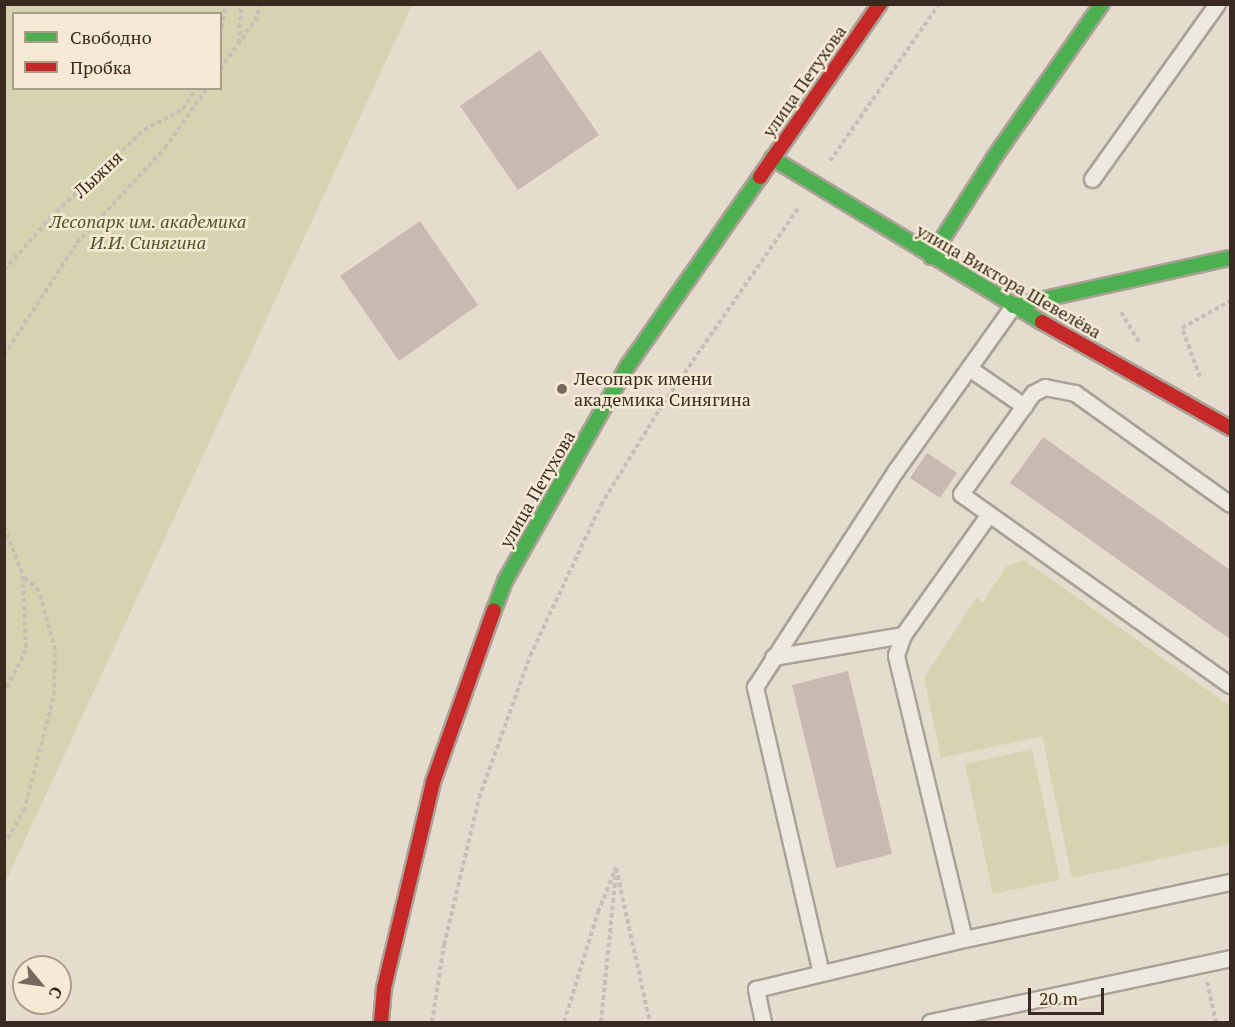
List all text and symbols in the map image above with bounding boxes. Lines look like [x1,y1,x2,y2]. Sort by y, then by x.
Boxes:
legend [12,12,222,90]
street label: улица Петухова [757,21,851,141]
text: Свободно [70,25,152,49]
text: Пробка [70,55,132,79]
street label: Лыжня [69,146,127,202]
park label: Лесопарк им. академика И.И. Синягина [49,211,247,254]
street label: улица Виктора Шевелёва [913,219,1105,343]
place label: Лесопарк имени академика Синягина [574,368,751,410]
marker: Лесопарк имени академика Синягина [555,382,569,396]
street label: улица Петухова [495,427,579,551]
north arrow [12,955,72,1015]
scale bar [1031,976,1108,1014]
text: С [44,983,68,1003]
text: 20 m [1039,986,1078,1010]

